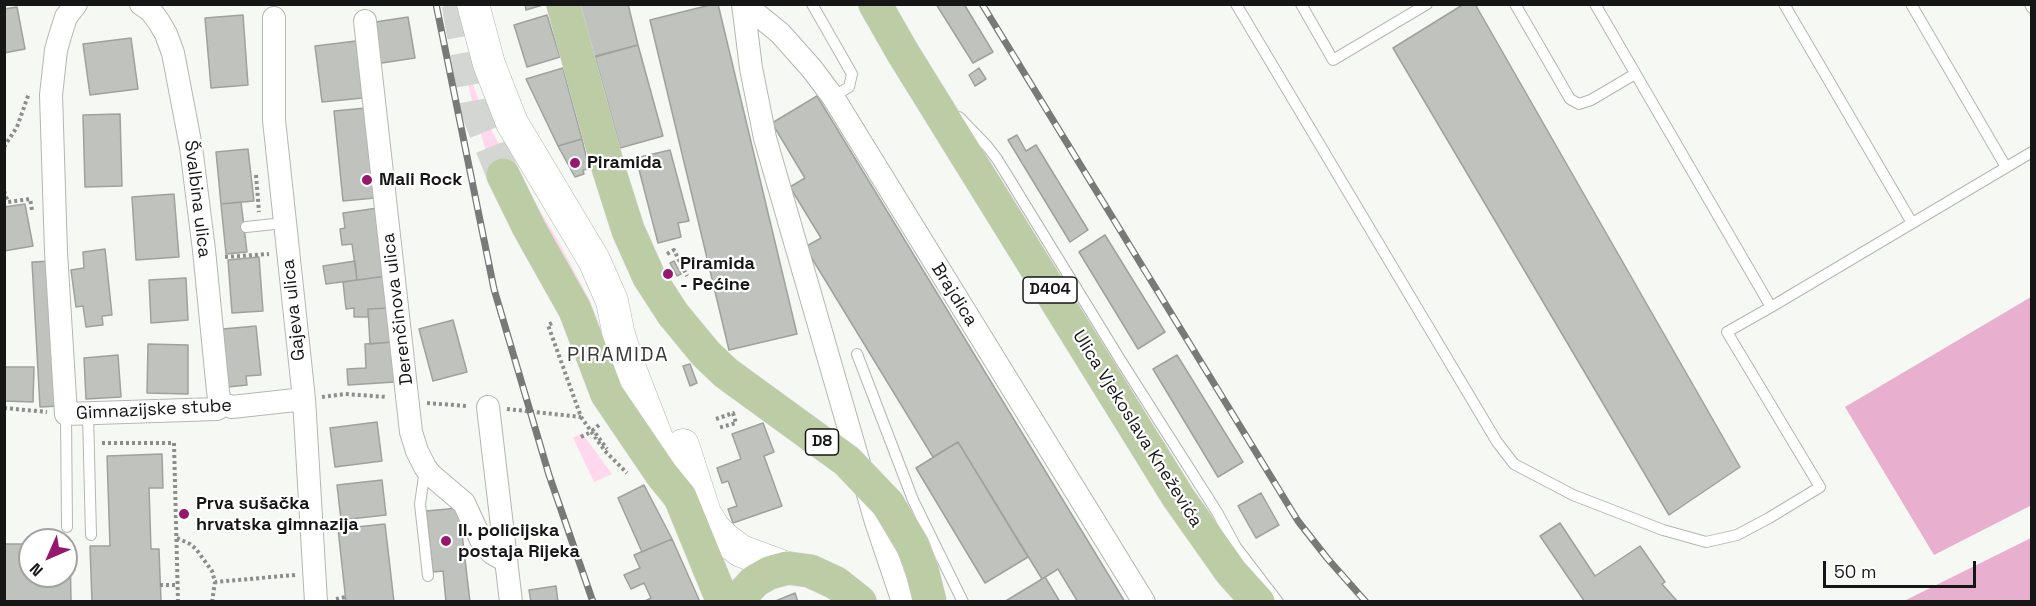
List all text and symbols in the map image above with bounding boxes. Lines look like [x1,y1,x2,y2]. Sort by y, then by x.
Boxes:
street label: Švalbina ulica [179,139,215,259]
place label: Piramida [587,152,662,174]
marker: Piramida [568,156,582,170]
place label: Mali Rock [379,169,463,191]
marker: Mali Rock [360,173,374,187]
street label: Derenčinova ulica [378,232,418,386]
place label: Piramida - Pećine [680,253,755,296]
street label: Gajeva ulica [278,258,310,362]
street label: Brajdica [926,259,982,331]
marker: Piramida - Pećine [661,267,675,281]
road number: D404 [1023,277,1077,303]
street label: Ulica Vjekoslava Kneževića [1067,327,1207,531]
district label: PIRAMIDA [567,344,669,368]
street label: Gimnazijske stube [75,395,233,425]
road number: D8 [806,429,838,455]
place label: Prva sušačka hrvatska gimnazija [196,493,359,536]
marker: Prva sušačka hrvatska gimnazija [177,507,191,521]
place label: II. policijska postaja Rijeka [458,520,580,562]
north arrow [18,528,78,588]
marker: II. policijska postaja Rijeka [439,534,453,548]
scale bar [1826,549,1979,587]
text: N [25,558,48,581]
text: 50 m [1834,560,1876,583]

